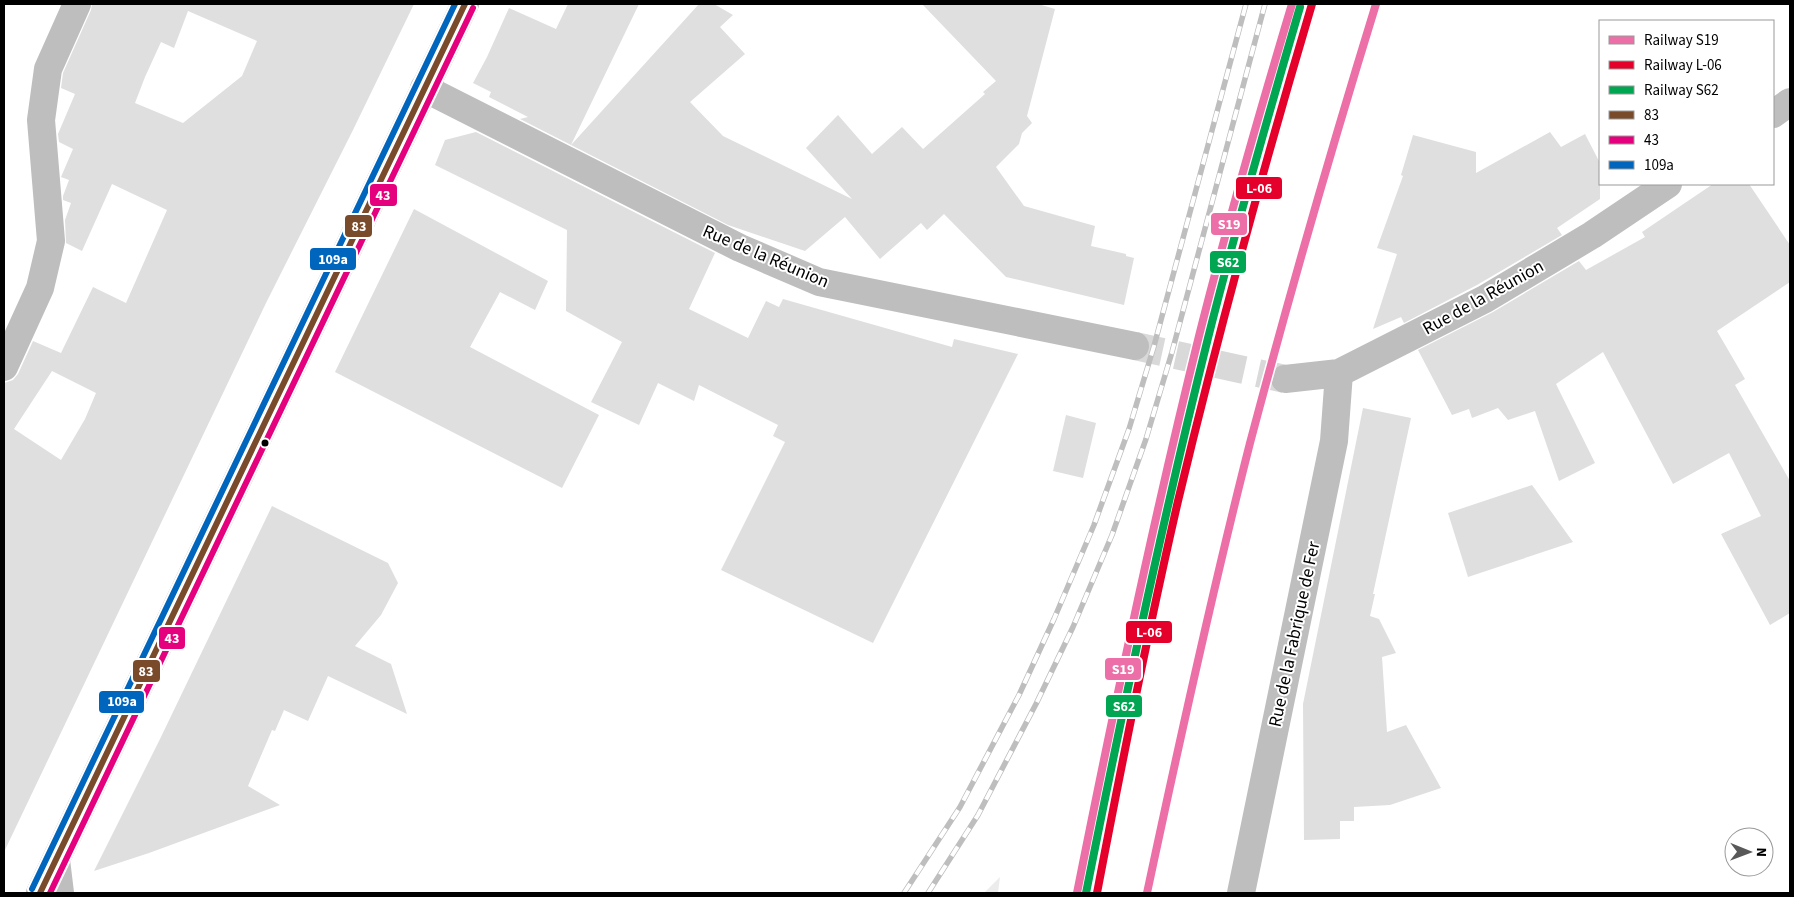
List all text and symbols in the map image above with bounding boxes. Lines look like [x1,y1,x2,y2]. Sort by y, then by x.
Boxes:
legend [1599,20,1774,185]
text: Railway S19 [1644,30,1719,51]
text: Railway L-06 [1644,55,1722,76]
text: Railway S62 [1644,80,1719,101]
text: 83 [1644,105,1659,126]
text: 43 [1644,130,1659,151]
text: 109a [1644,155,1674,176]
line badge: L-06 [1235,176,1283,200]
text: L-06 [1246,179,1272,199]
line badge: 43 [369,183,398,207]
text: 43 [376,186,390,206]
line badge: S19 [1210,212,1248,236]
line badge: 83 [344,214,373,238]
text: S19 [1218,215,1240,235]
text: 83 [352,217,366,237]
street label: Rue de la Réunion [699,219,833,294]
line badge: 109a [309,247,357,271]
text: 109a [318,250,348,270]
line badge: S62 [1209,250,1247,274]
text: S62 [1217,253,1239,273]
street label: Rue de la Réunion [1418,254,1548,341]
unlabelled marker [260,438,270,448]
street label: Rue de la Fabrique de Fer [1263,538,1327,729]
line badge: L-06 [1125,620,1173,644]
text: L-06 [1136,623,1162,643]
line badge: 43 [158,626,186,650]
text: 43 [165,629,179,649]
line badge: S19 [1104,657,1142,681]
line badge: 83 [132,659,161,683]
text: S19 [1112,660,1134,680]
text: 83 [139,662,153,682]
line badge: 109a [98,690,145,714]
text: 109a [107,692,137,712]
line badge: S62 [1105,694,1143,718]
text: S62 [1113,697,1135,717]
north arrow [1724,827,1774,877]
text: N [1751,847,1771,857]

